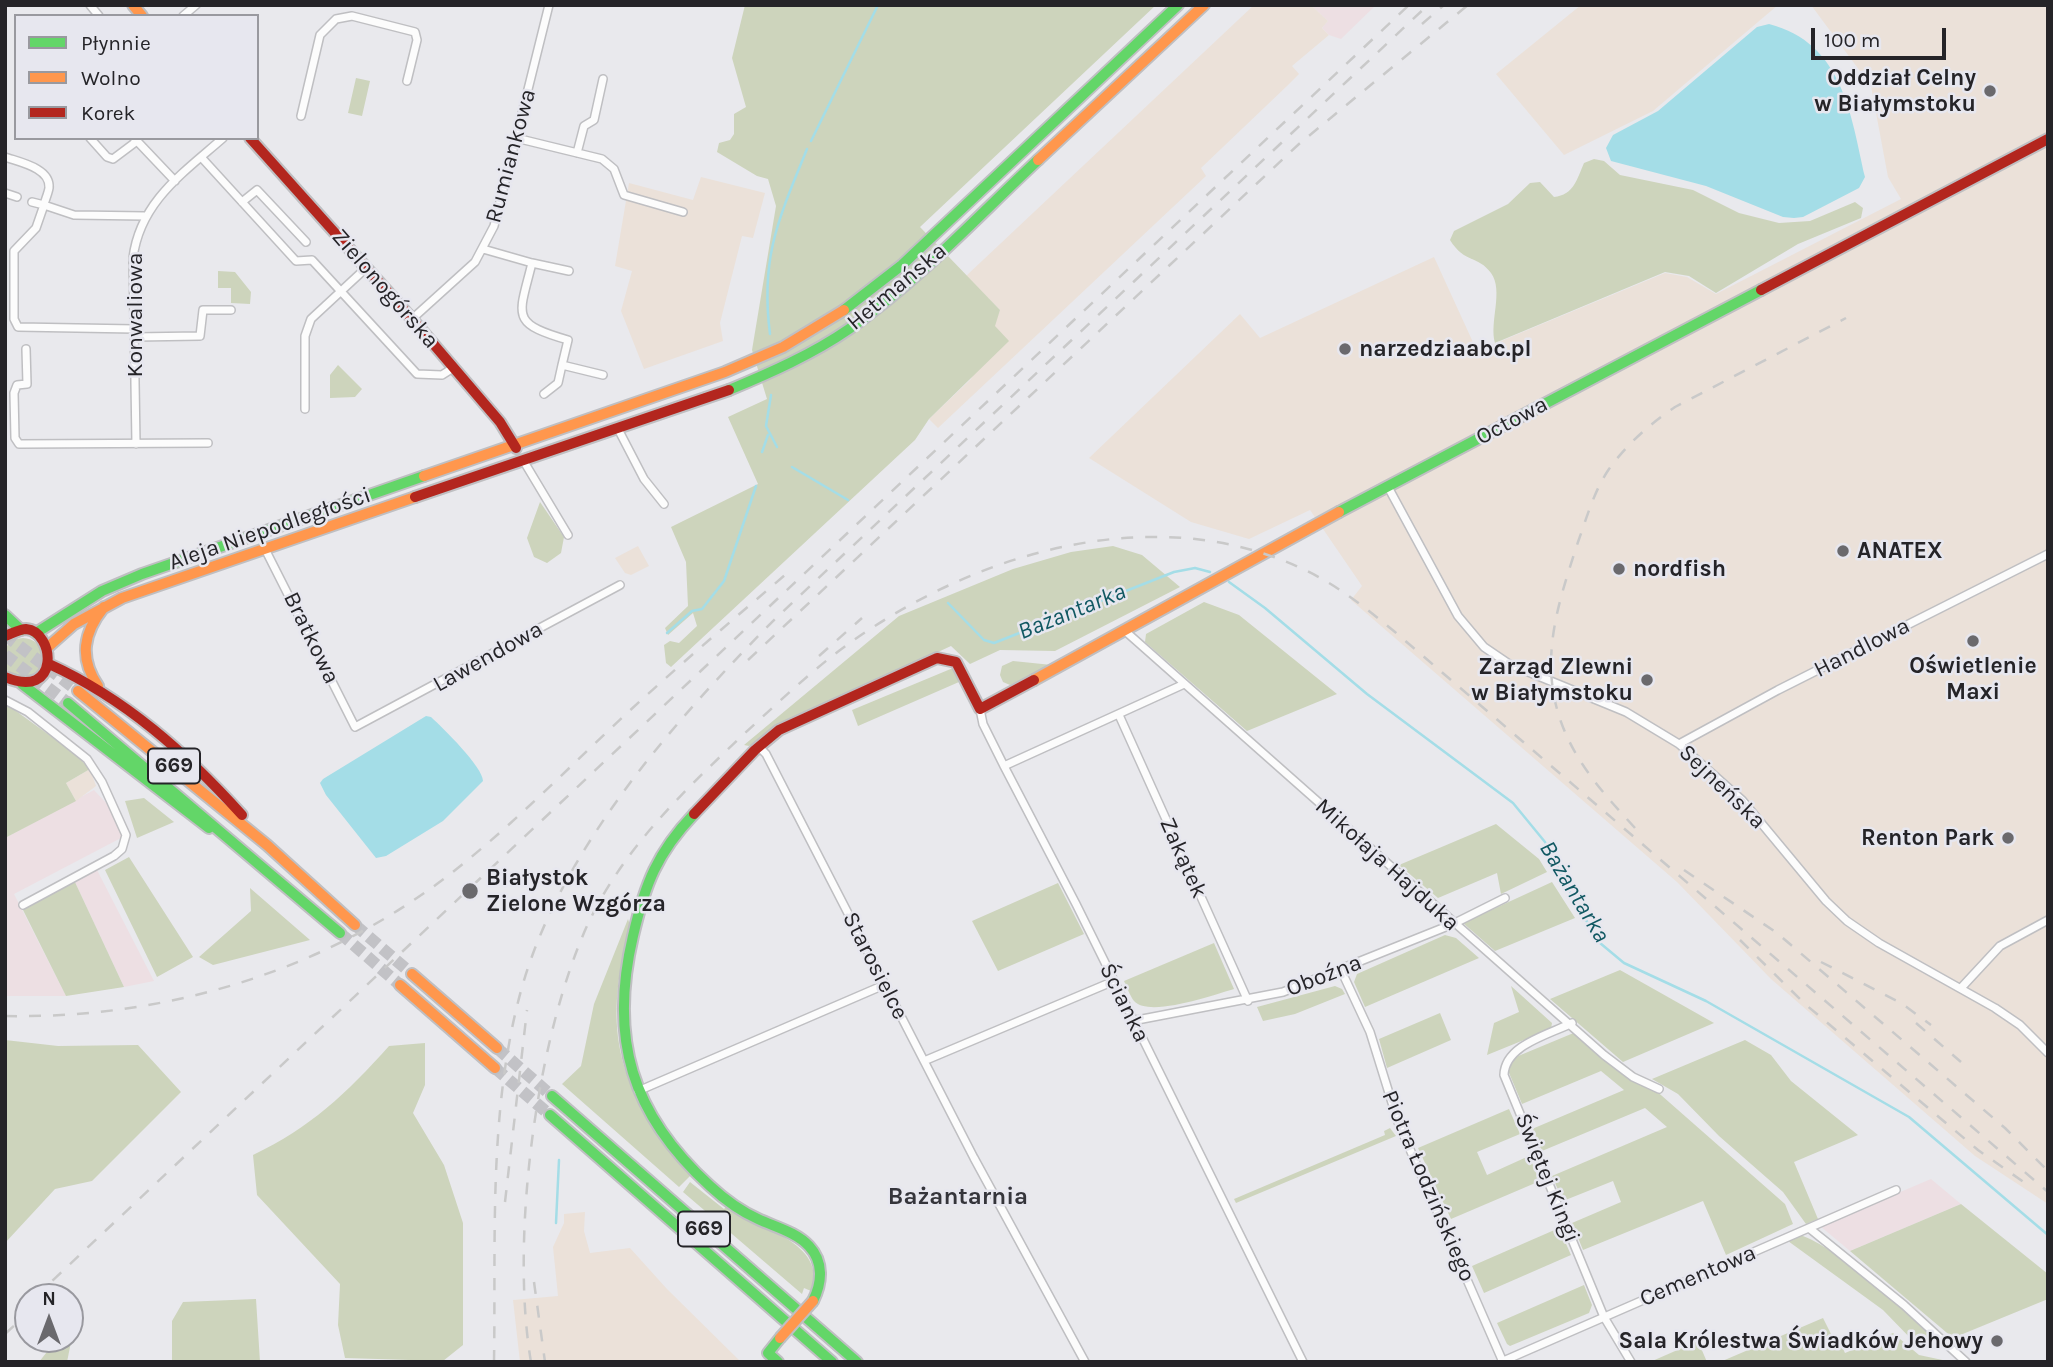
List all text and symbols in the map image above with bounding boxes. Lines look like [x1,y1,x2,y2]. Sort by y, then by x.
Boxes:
legend [14,14,259,140]
scale bar [1815,14,1950,58]
text: 100 m [1824,28,1881,52]
text: Płynnie [81,31,151,55]
place label: Oddział Celny w Białymstoku [1814,64,1976,118]
text: Wolno [81,66,141,90]
marker: Oddział Celny w Białymstoku [1982,83,1998,99]
street label: Rumiankowa [480,86,542,226]
text: Korek [81,101,135,125]
street label: Zielonogórska [326,224,444,354]
street label: Hetmańska [842,237,952,337]
street label: Konwaliowa [121,253,149,377]
place label: narzedziaabc.pl [1359,335,1532,363]
marker: narzedziaabc.pl [1337,341,1353,357]
street label: Octowa [1471,391,1553,451]
street label: Aleja Niepodległości [165,481,375,577]
place label: ANATEX [1857,537,1943,565]
marker: ANATEX [1835,543,1851,559]
place label: nordfish [1633,555,1726,583]
marker: nordfish [1611,561,1627,577]
water label: Bażantarka [1014,577,1130,647]
street label: Bratkowa [277,588,345,688]
street label: Handlowa [1809,612,1915,684]
street label: Lawendowa [428,616,548,698]
marker: Oświetlenie Maxi [1965,633,1981,649]
place label: Oświetlenie Maxi [1909,652,2037,706]
place label: Zarząd Zlewni w Białymstoku [1471,653,1633,707]
marker: Zarząd Zlewni w Białymstoku [1639,672,1655,688]
street label: Sejneńska [1673,739,1771,835]
road number: 669 [148,748,200,784]
street label: Mikołaja Hajduka [1309,793,1465,937]
street label: Zakątek [1153,813,1213,903]
place label: Renton Park [1861,824,1994,852]
marker: Renton Park [2000,830,2016,846]
water label: Bażantarka [1532,836,1616,948]
place label: Białystok Zielone Wzgórza [486,864,666,918]
marker: Białystok Zielone Wzgórza [460,881,480,901]
street label: Starosielce [836,908,914,1024]
street label: Oboźna [1282,949,1366,1003]
street label: Ścianka [1093,959,1155,1047]
street label: Piotra Łodzińskiego [1375,1086,1481,1286]
street label: Świętej Kingi [1509,1109,1585,1247]
district label: Bażantarnia [888,1183,1028,1211]
road number: 669 [678,1212,730,1246]
street label: Cementowa [1636,1239,1760,1313]
north arrow [14,1283,84,1353]
text: N [42,1288,56,1310]
place label: Sala Królestwa Świadków Jehowy [1619,1327,1983,1355]
marker: Sala Królestwa Świadków Jehowy [1989,1333,2005,1349]

